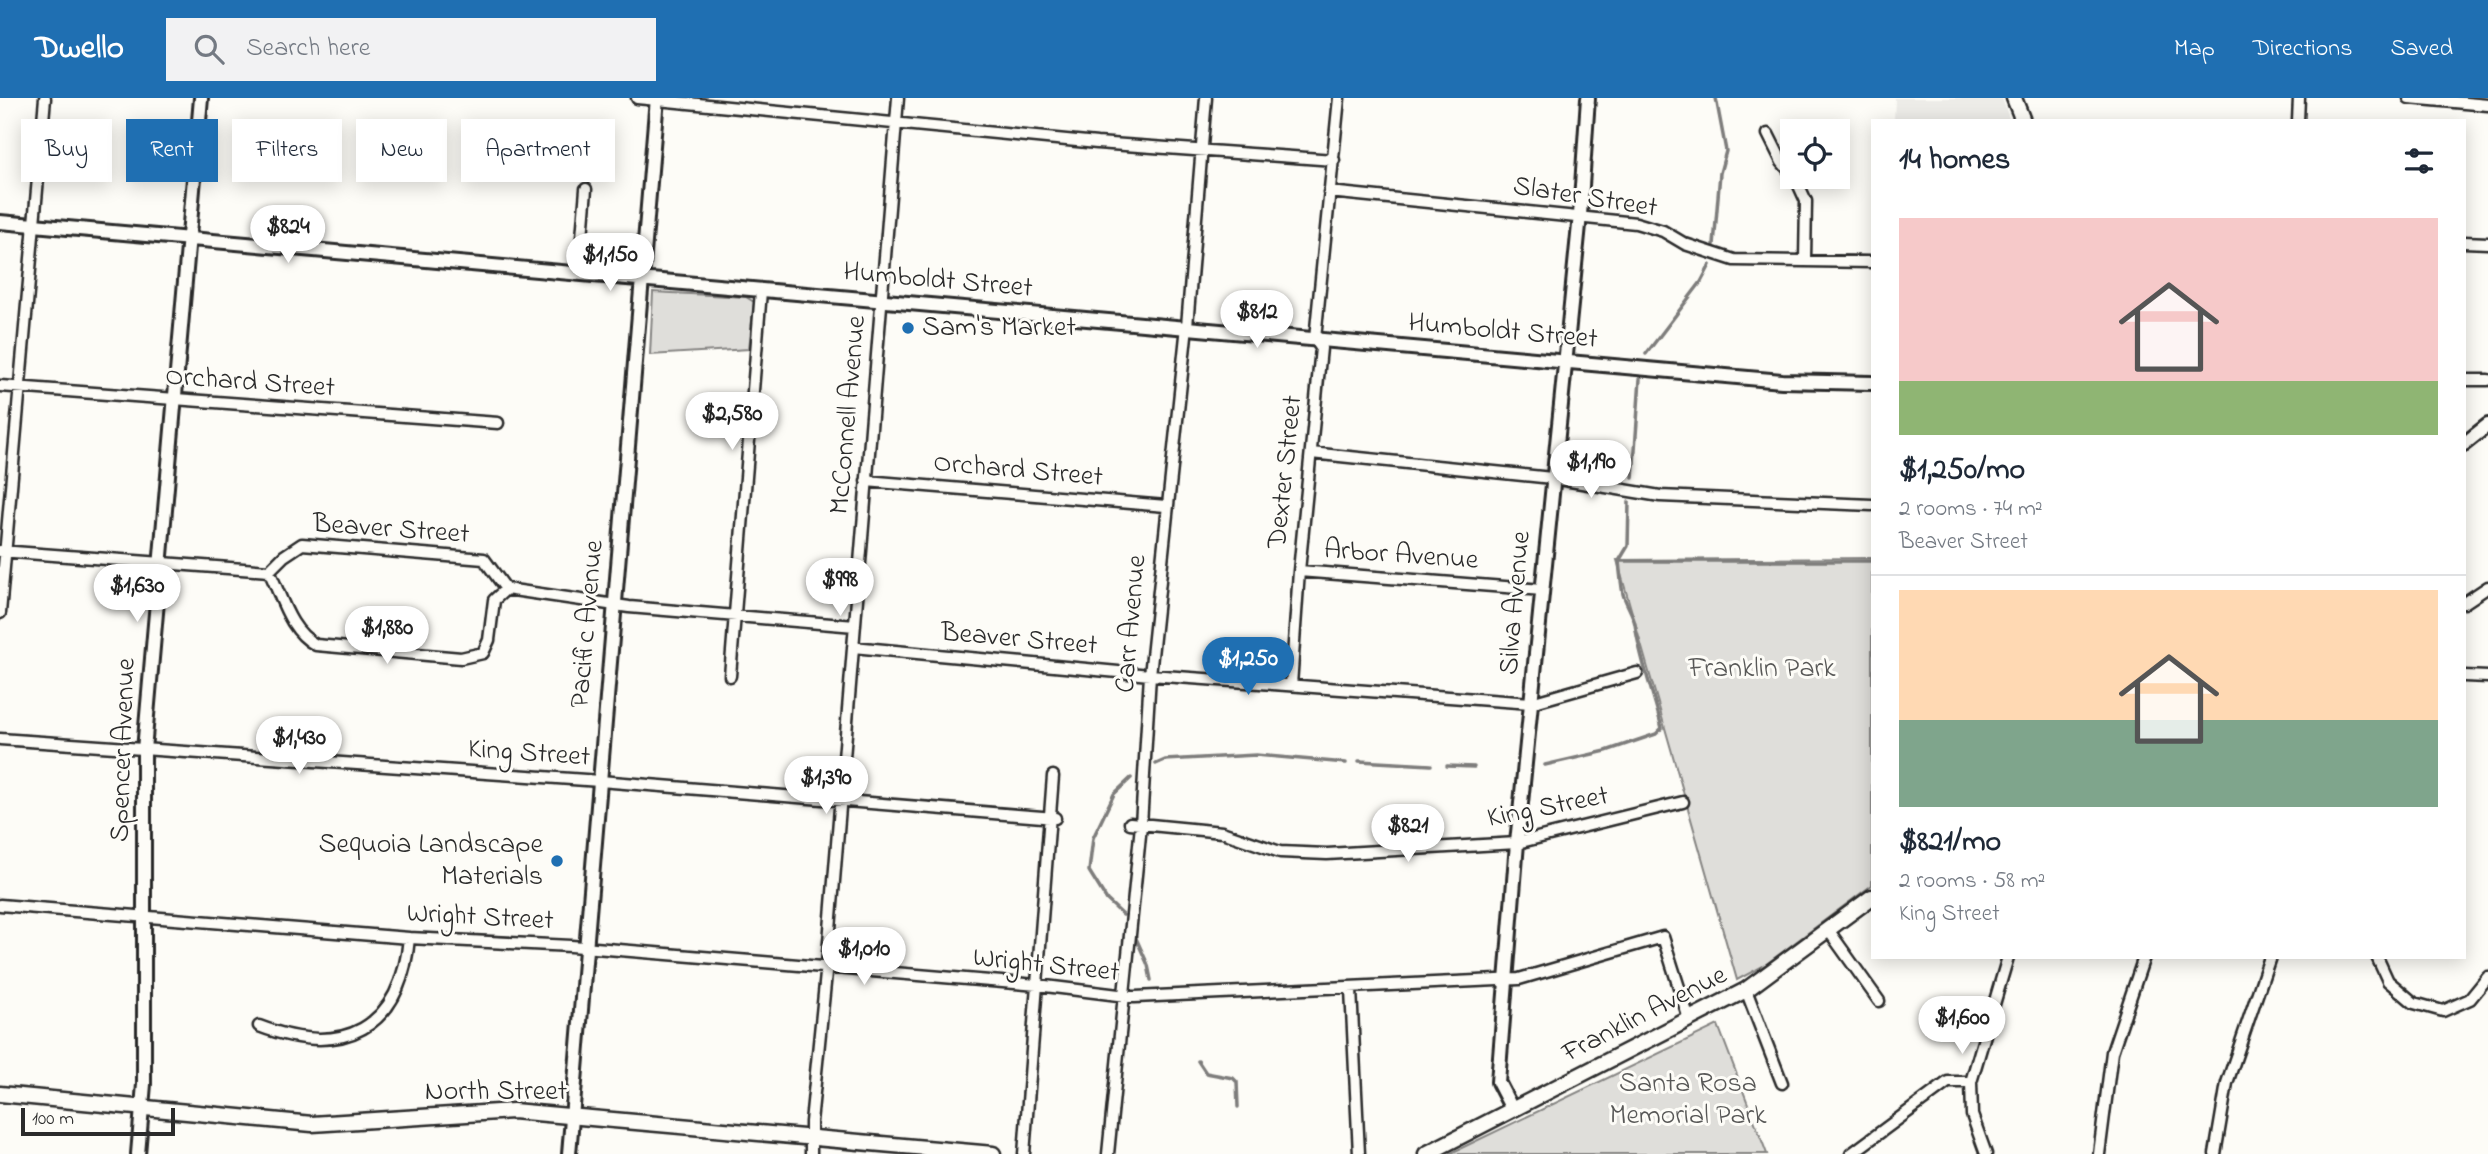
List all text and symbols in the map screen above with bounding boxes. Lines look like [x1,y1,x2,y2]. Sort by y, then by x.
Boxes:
search box [166,18,656,81]
text: Dwello [35,25,124,73]
icon: search [190,30,228,68]
text: Search here [246,30,370,68]
text: Map [2174,32,2215,67]
text: Directions [2253,32,2352,67]
text: Saved [2390,32,2453,67]
chip: Buy [21,119,112,182]
chip: Rent [126,119,218,182]
chip: Filters [232,119,342,182]
chip: New [356,119,447,182]
chip: Apartment [461,119,615,182]
map controls [1780,119,1850,189]
button: locate [1780,119,1850,189]
text: 14 homes [1899,139,2010,183]
icon: filters [2400,142,2438,180]
street label: Slater Street [1510,166,1660,230]
pin: $824 [247,206,329,265]
text: $824 [266,211,310,244]
pin: $1,150 [553,234,667,293]
text: $1,150 [582,239,638,272]
street label: Humboldt Street [842,252,1034,310]
icon: home [2106,264,2232,390]
pin: $812 [1216,290,1298,350]
text: $812 [1236,296,1278,329]
street label: Humboldt Street [1407,303,1599,361]
place label: Sam's Market [922,308,1076,349]
street label: McConnell Avenue [820,313,878,516]
marker: Sam's Market [900,320,916,336]
street label: Orchard Street [164,357,336,409]
pin: $2,580 [675,392,789,452]
street label: Dexter Street [1257,393,1314,552]
text: $2,580 [701,398,763,431]
pin: $1,190 [1534,440,1648,500]
street label: Orchard Street [932,443,1104,499]
text: $1,190 [1566,446,1616,479]
text: $1,250/mo [1899,449,2025,493]
text: 2 rooms · 74 m² [1899,493,2043,526]
street label: Beaver Street [310,504,471,556]
text: Beaver Street [1899,526,2028,559]
street label: Silva Avenue [1489,529,1543,677]
street label: Arbor Avenue [1322,530,1480,582]
street label: Pacific Avenue [560,538,616,710]
street label: Carr Avenue [1106,553,1159,695]
pin: $998 [799,559,881,618]
pin: $1,630 [80,564,194,624]
text: $998 [822,564,858,597]
text: $1,630 [110,570,164,603]
pin: $1,880 [330,606,444,666]
text: $1,880 [361,612,413,645]
street label: Beaver Street [938,613,1099,667]
icon: home [2106,636,2232,762]
pin: $1,250 [1191,638,1305,697]
text: $1,250 [1218,643,1278,676]
park label: Franklin Park [1688,649,1836,690]
street label: Spencer Avenue [100,657,148,843]
pin: $1,430 [242,716,356,776]
text: $1,430 [272,722,326,755]
street label: King Street [466,729,592,779]
pin: $1,390 [769,756,883,816]
text: $1,390 [800,762,852,795]
street label: King Street [1484,776,1612,840]
pin: $821 [1367,804,1449,864]
text: $821 [1387,810,1429,843]
text: $821/mo [1899,821,2001,865]
place label: Sequoia Landscape Materials [319,825,543,898]
marker: Sequoia Landscape Materials [549,853,565,869]
text: 2 rooms · 58 m² [1899,865,2045,898]
street label: Wright Street [405,894,555,942]
text: King Street [1899,898,2000,931]
pin: $1,010 [807,928,921,987]
text: $1,010 [838,933,890,966]
street label: Wright Street [971,938,1121,994]
street label: Franklin Avenue [1555,956,1735,1075]
pin: $1,600 [1905,996,2019,1056]
text: $1,600 [1934,1002,1990,1035]
park label: Santa Rosa Memorial Park [1610,1064,1767,1137]
street label: North Street [425,1072,567,1113]
scale bar [21,1105,175,1137]
text: 100 m [32,1106,74,1133]

